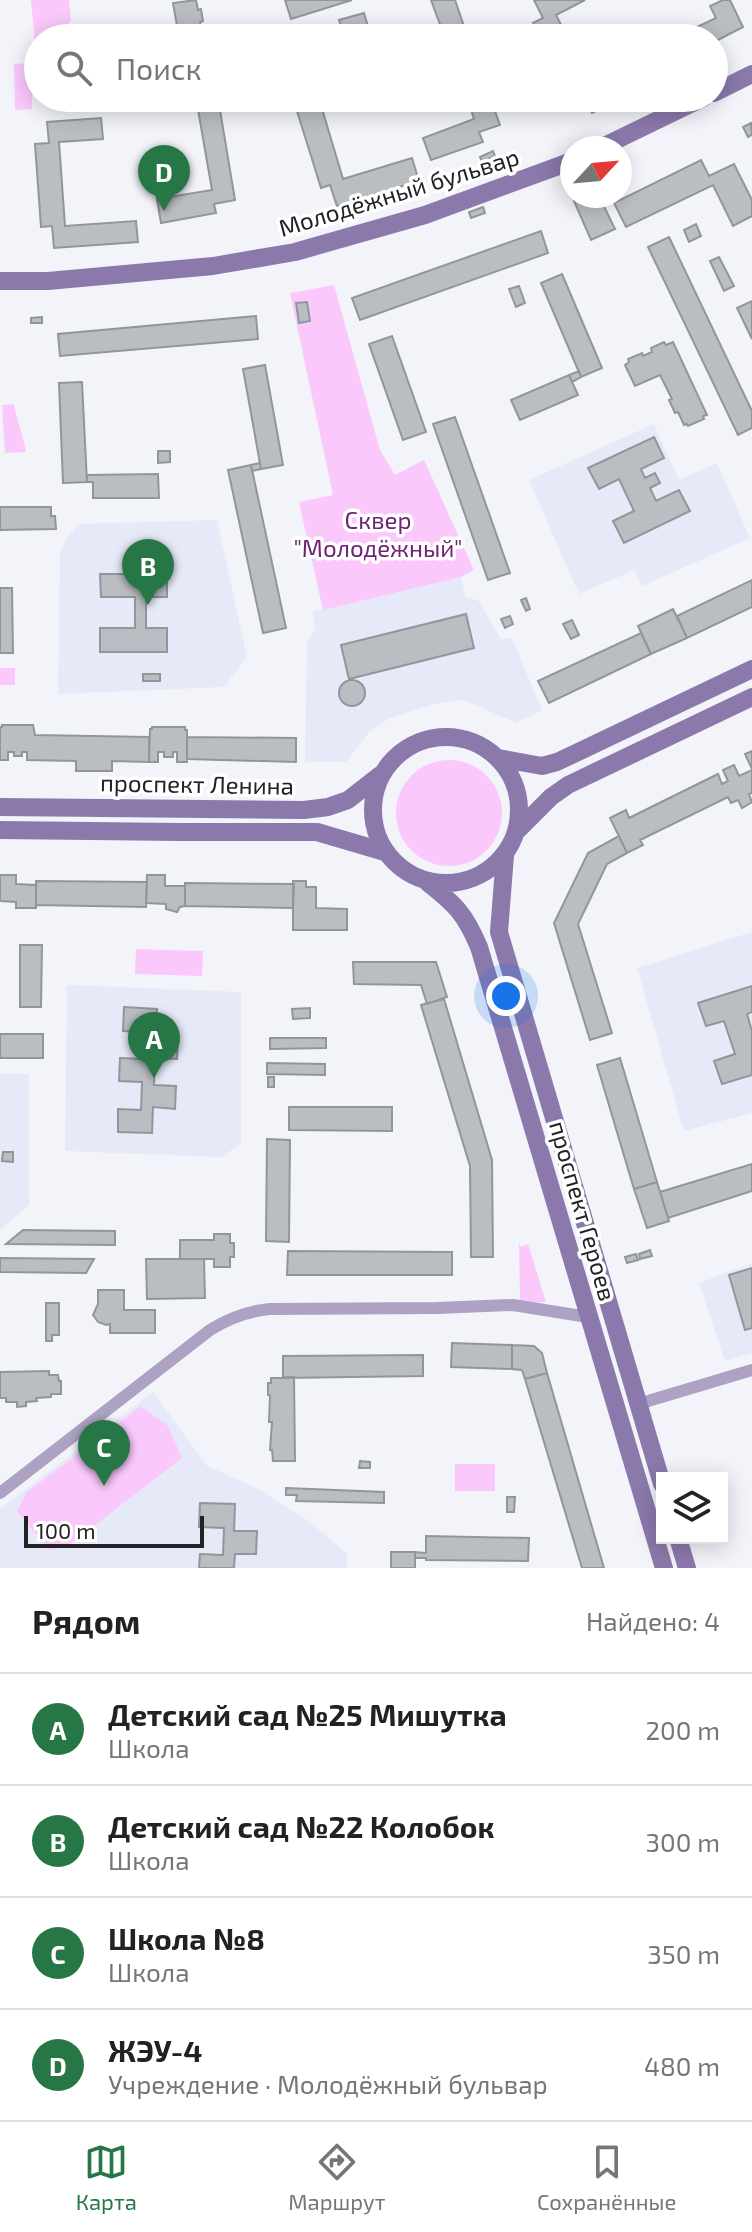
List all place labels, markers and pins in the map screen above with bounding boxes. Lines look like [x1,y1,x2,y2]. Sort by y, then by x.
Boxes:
pin: D [138,145,190,211]
pin: B [122,539,174,605]
pin: A [128,1012,180,1078]
pin: C [78,1420,130,1486]

